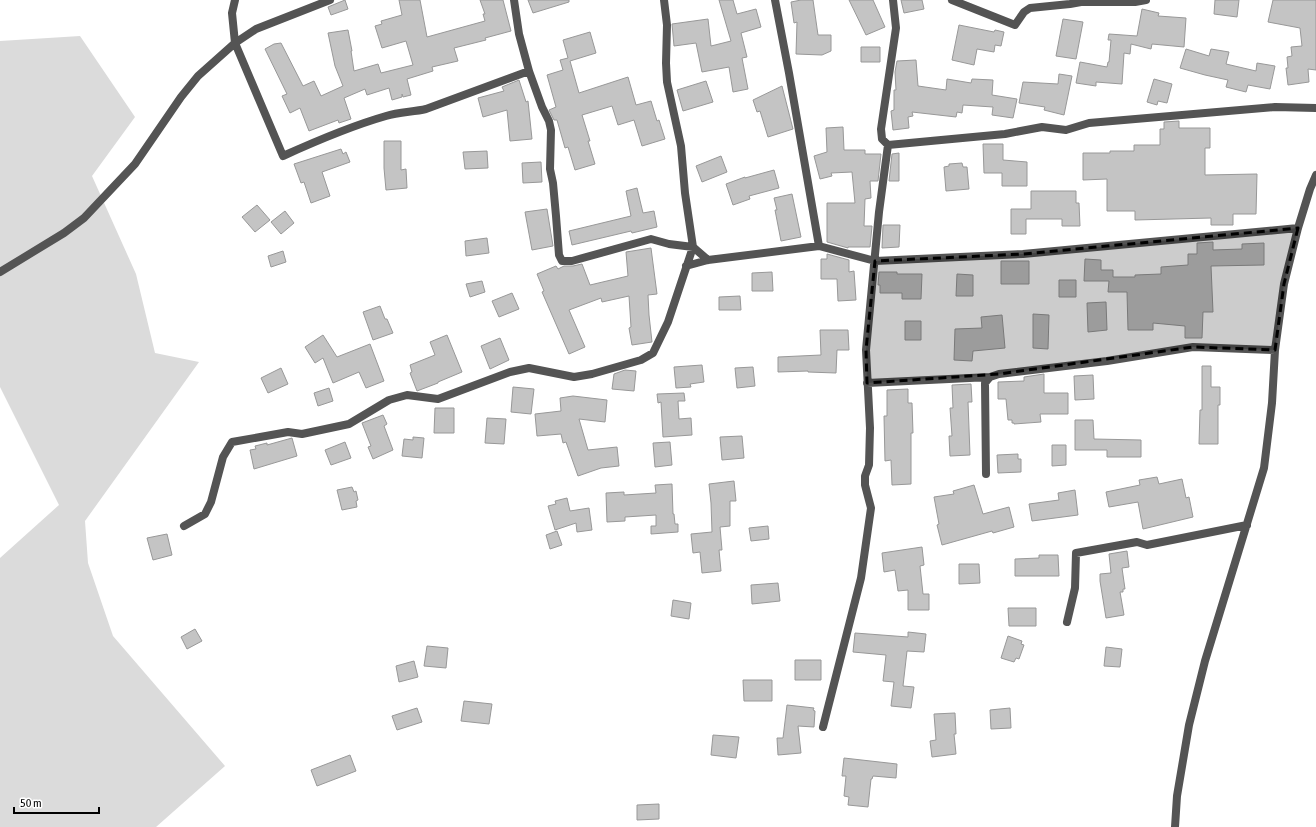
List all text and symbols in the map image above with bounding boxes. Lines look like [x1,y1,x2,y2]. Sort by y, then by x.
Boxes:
scale bar [14,789,99,815]
text: 50 m [20,796,42,810]

